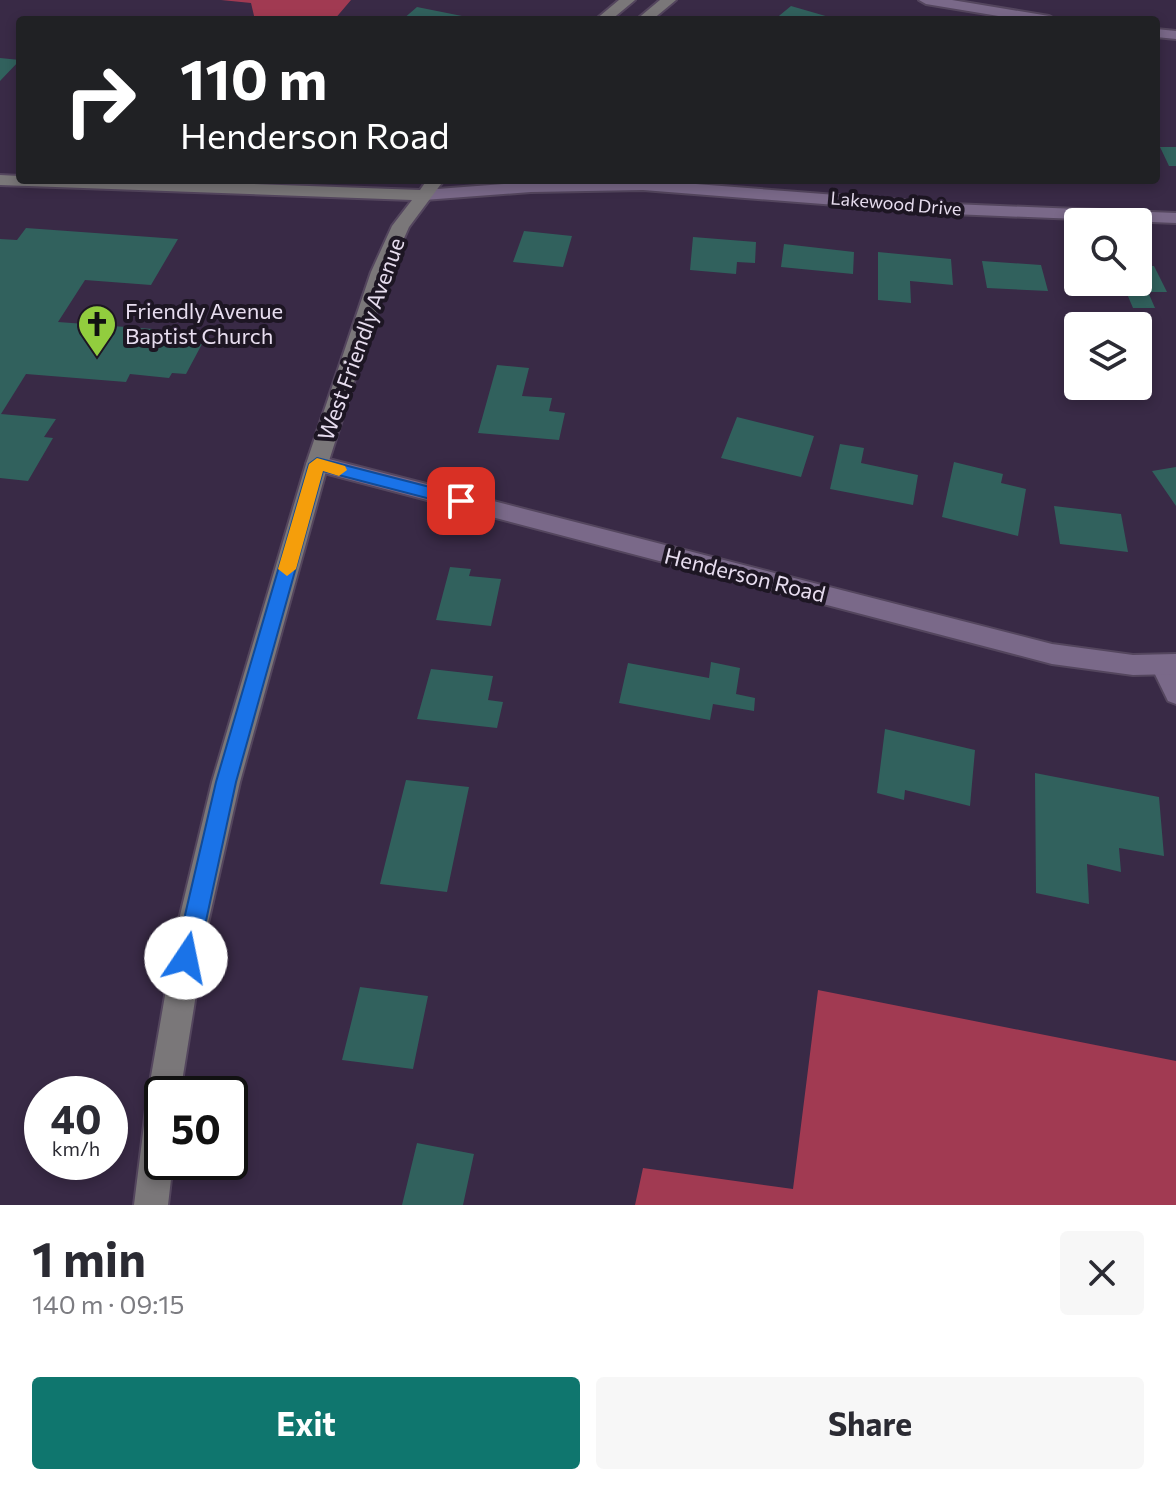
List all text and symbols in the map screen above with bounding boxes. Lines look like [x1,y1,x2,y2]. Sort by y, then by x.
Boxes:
text: 110 m [180,43,327,112]
icon: right [48,48,152,152]
text: Henderson Road [180,112,450,156]
street label: Lakewood Drive [830,186,962,220]
map controls [1064,208,1152,400]
button: search [1064,208,1152,296]
street label: West Friendly Avenue [311,234,410,444]
place label: Friendly Avenue Baptist Church [125,297,283,349]
church icon: Friendly Avenue Baptist Church [76,303,118,358]
button: layers [1064,312,1152,400]
pin [427,467,495,535]
icon: arrive [439,479,483,523]
street label: Henderson Road [662,541,828,608]
position arrow [144,916,228,1000]
speed limit sign: 50 [144,1076,248,1180]
text: 40 [50,1093,102,1142]
text: km/h [52,1136,100,1160]
text: 1 min [32,1228,146,1287]
button: close [1060,1231,1144,1315]
text: 140 m · 09:15 [32,1288,184,1319]
button: Exit [32,1377,580,1469]
button: Share [596,1377,1144,1469]

